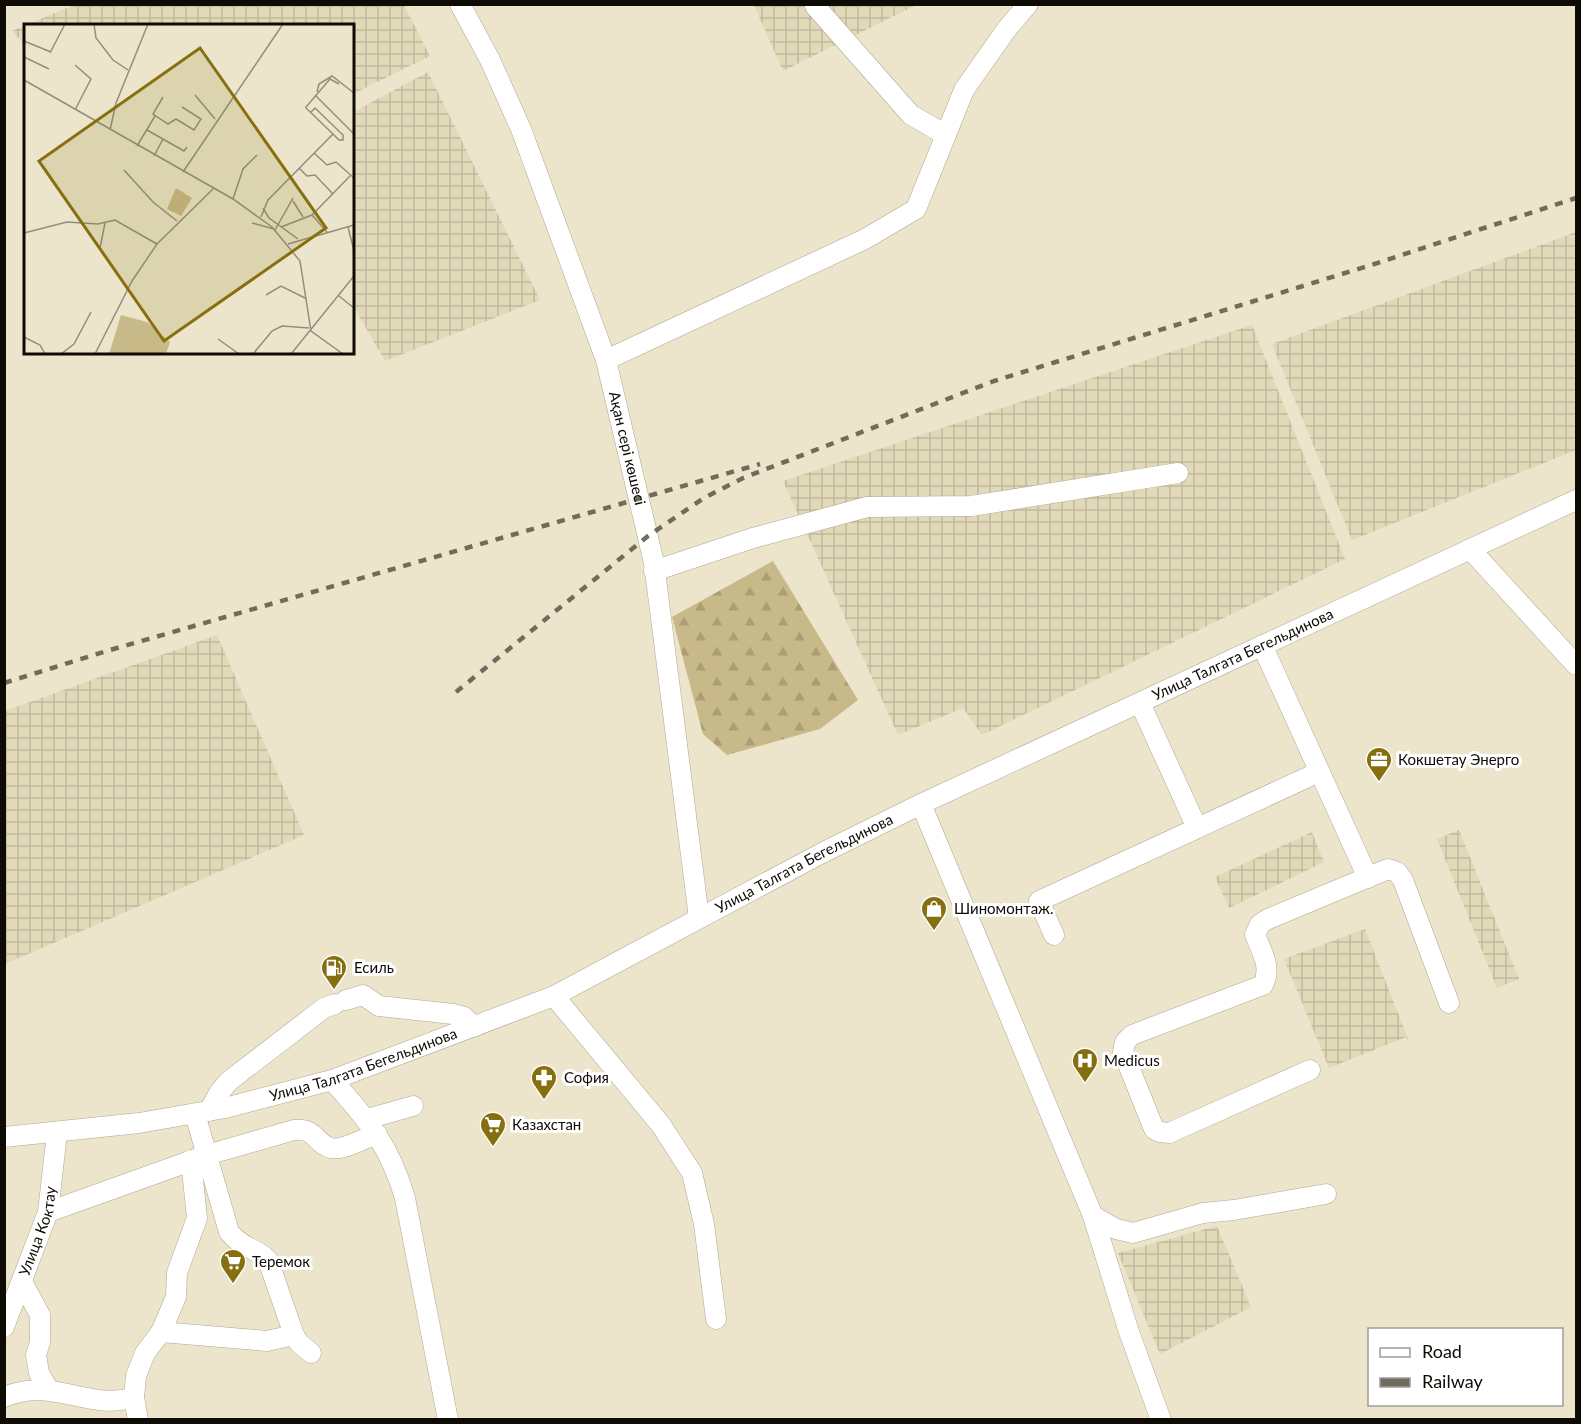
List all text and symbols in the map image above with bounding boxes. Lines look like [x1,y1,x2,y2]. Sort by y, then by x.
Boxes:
inset map [24,24,354,354]
street label: Ақан сері көшесі [606,389,650,507]
street label: Улица Талгата Бегельдинова [1149,604,1336,703]
office icon: Кокшетау Энерго [1364,745,1394,783]
place label: Кокшетау Энерго [1398,750,1519,768]
street label: Улица Талгата Бегельдинова [712,809,895,916]
shop icon: Шиномонтаж. [919,894,949,932]
place label: Шиномонтаж. [954,899,1053,917]
fuel station icon: Есиль [319,953,349,991]
place label: Есиль [354,958,394,976]
street label: Улица Талгата Бегельдинова [267,1024,459,1104]
hospital icon: Medicus [1070,1046,1100,1084]
place label: Medicus [1104,1051,1160,1069]
pharmacy icon: София [529,1063,559,1101]
place label: София [564,1068,609,1086]
supermarket icon: Казахстан [478,1110,508,1148]
place label: Казахстан [512,1115,581,1133]
street label: Улица Коктау [14,1185,59,1278]
supermarket icon: Теремок [218,1247,248,1285]
place label: Теремок [252,1252,310,1270]
legend [1368,1328,1563,1406]
text: Road [1422,1340,1462,1362]
text: Railway [1422,1370,1483,1392]

